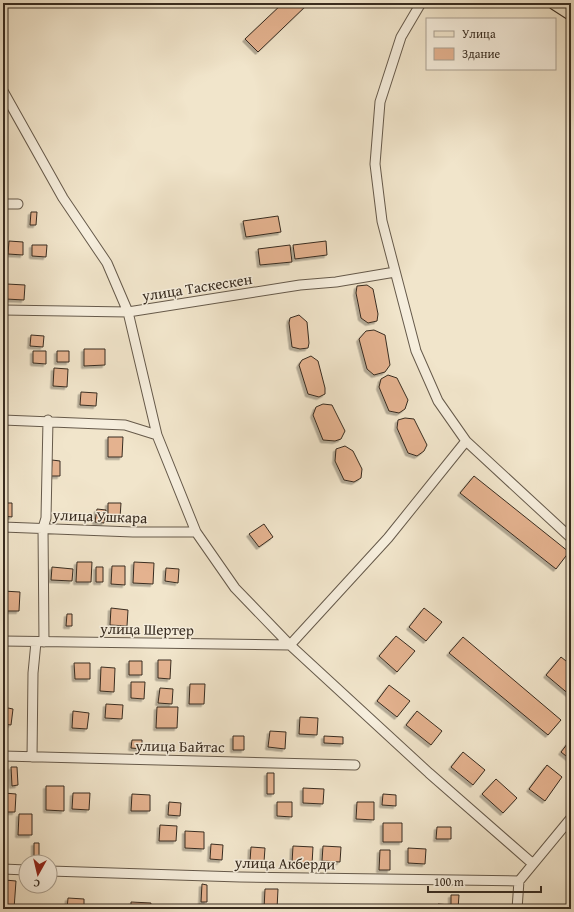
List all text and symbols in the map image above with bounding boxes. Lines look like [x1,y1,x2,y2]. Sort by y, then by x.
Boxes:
legend [426,18,556,70]
text: Улица [462,25,496,42]
text: Здание [462,45,501,62]
street label: улица Таскескен [139,268,254,306]
street label: улица Ушкара [51,504,148,528]
street label: улица Шертер [99,618,194,640]
street label: улица Байтас [134,735,225,757]
street label: улица Акберди [234,852,336,874]
north arrow [18,854,58,894]
scale bar [428,868,541,894]
text: 100 m [434,873,464,890]
text: С [32,876,41,892]

